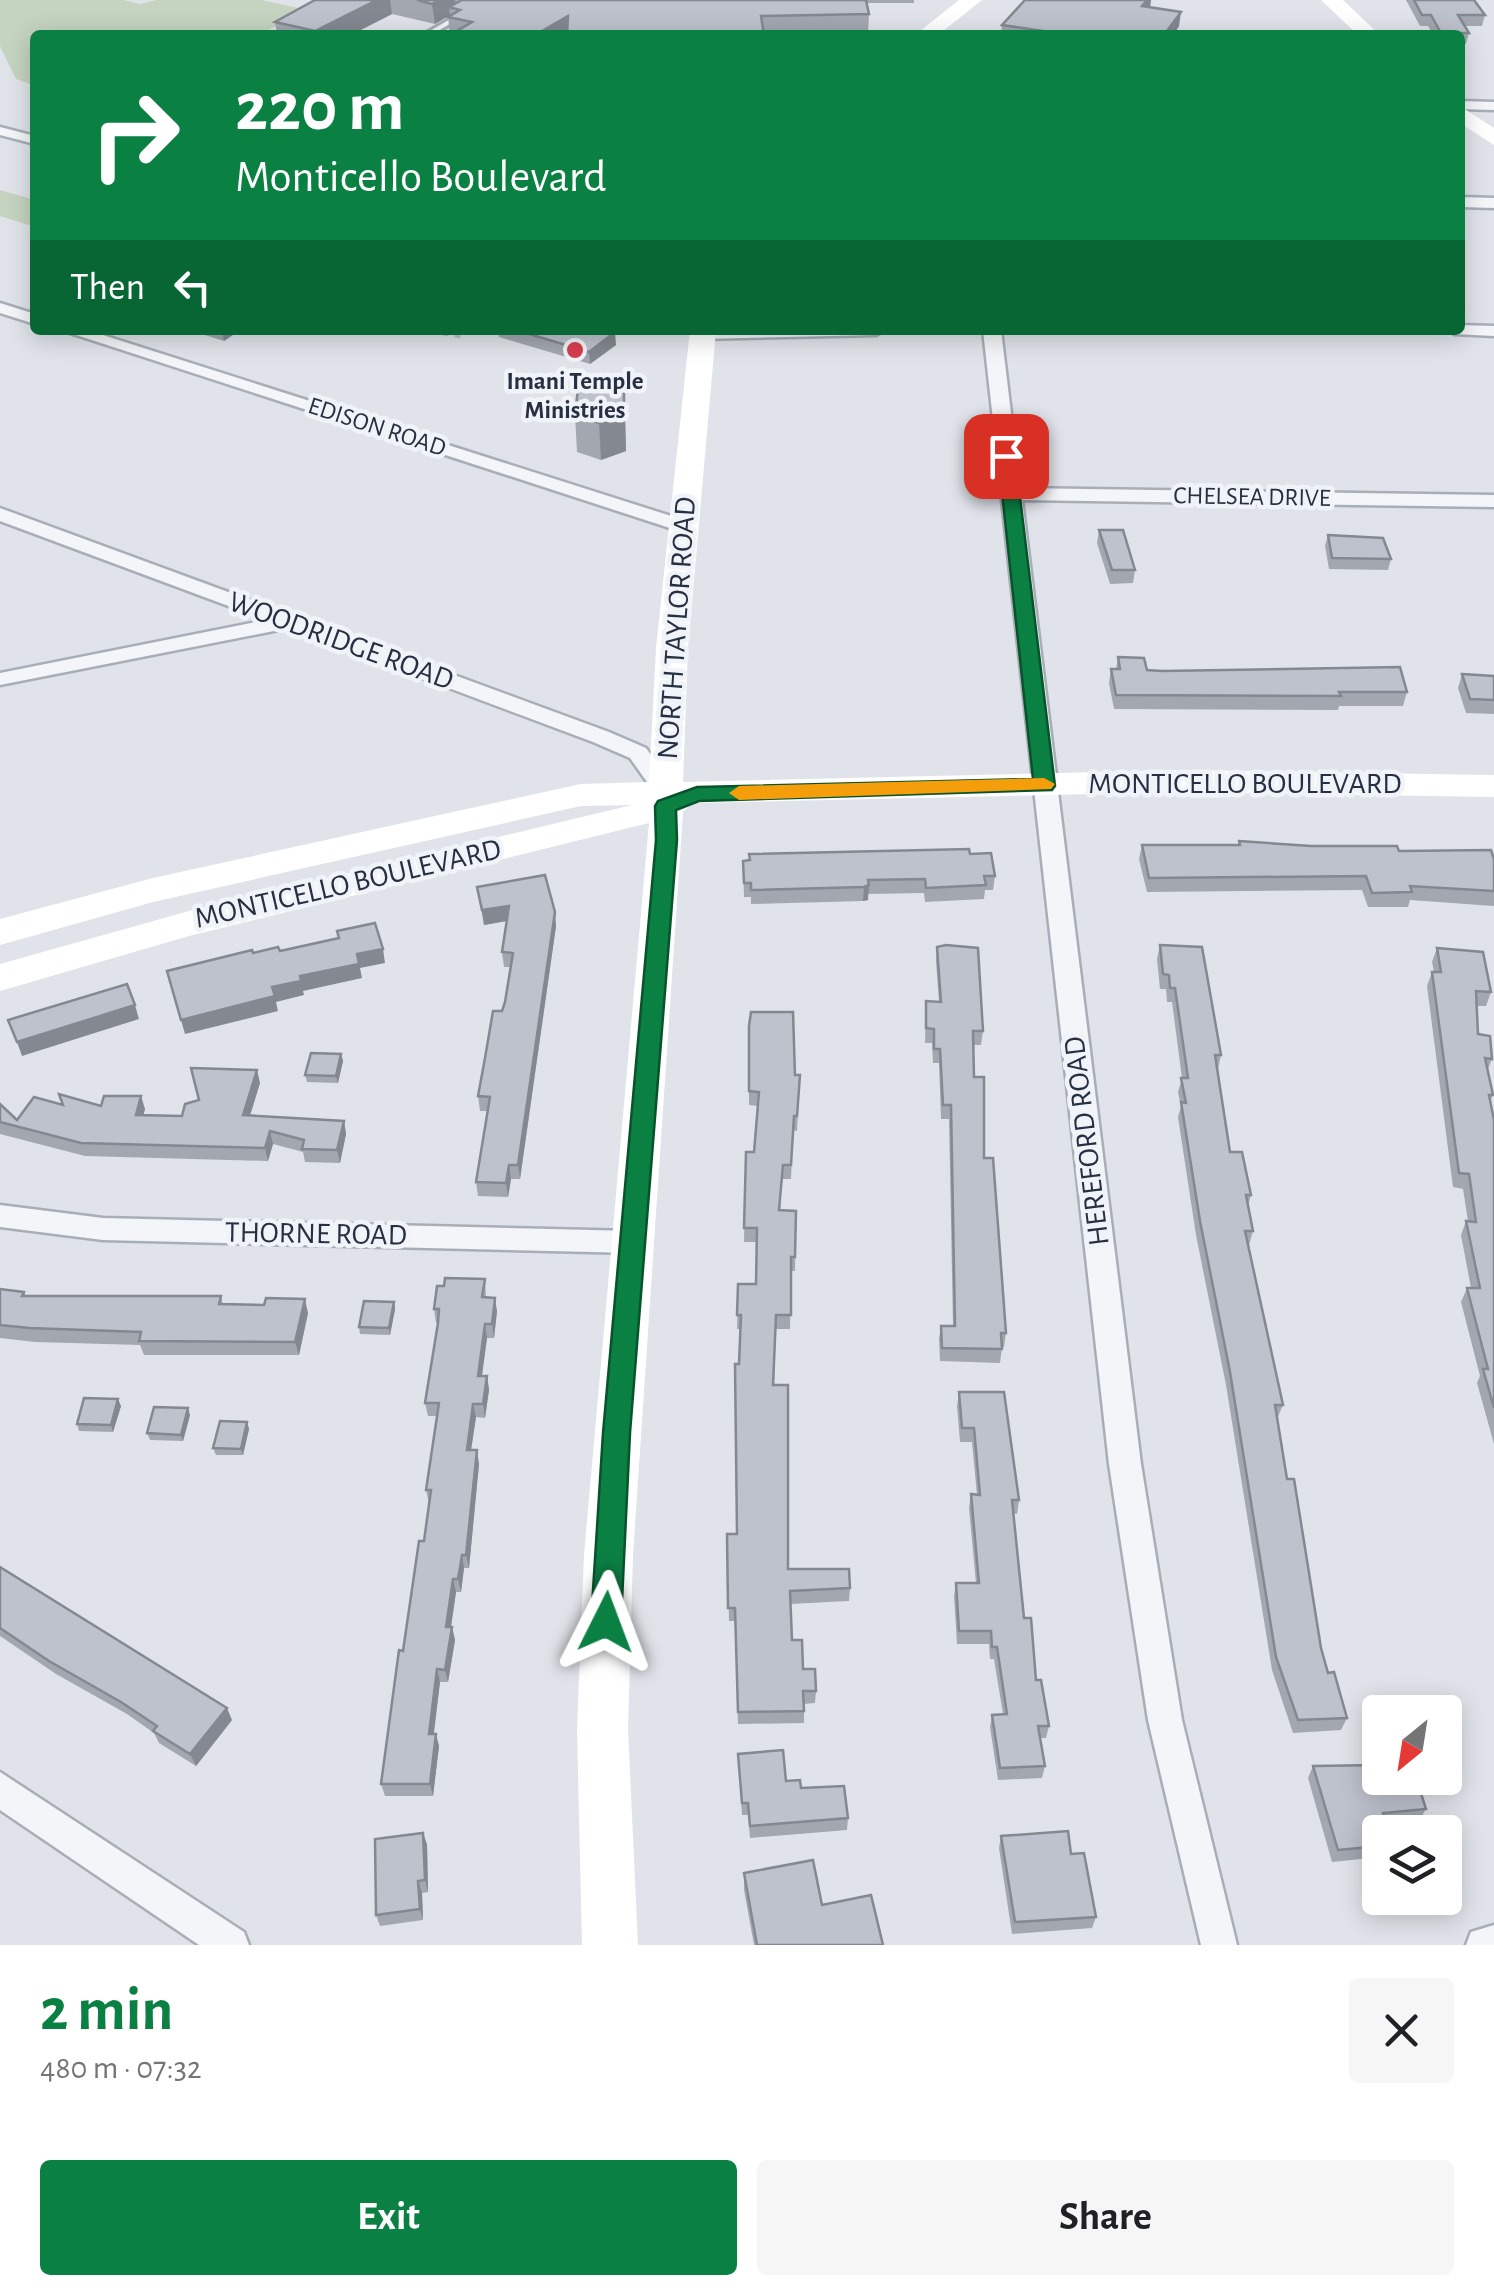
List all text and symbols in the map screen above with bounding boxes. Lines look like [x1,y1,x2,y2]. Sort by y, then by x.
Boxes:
icon: right [70,70,200,200]
text: 220 m [235,73,404,143]
text: Monticello Boulevard [235,155,607,200]
icon: left [165,260,220,315]
text: Then [70,269,145,307]
marker: Imani Temple Ministries [564,339,586,361]
place label: Imani Temple Ministries [506,369,644,423]
street label: EDISON ROAD [305,393,449,461]
pin [964,414,1049,499]
icon: arrive [979,429,1034,484]
street label: CHELSEA DRIVE [1173,483,1331,511]
street label: NORTH TAYLOR ROAD [653,496,701,760]
street label: WOODRIDGE ROAD [225,586,457,696]
street label: MONTICELLO BOULEVARD [1088,769,1402,799]
street label: MONTICELLO BOULEVARD [192,834,504,934]
street label: HEREFORD ROAD [1059,1035,1115,1247]
street label: THORNE ROAD [225,1217,407,1251]
position arrow [554,1570,658,1674]
north arrow [1362,1695,1462,1795]
map controls [1362,1695,1462,1915]
button: layers [1362,1815,1462,1915]
button: close [1349,1978,1454,2083]
text: 2 min [40,1981,173,2041]
text: 480 m · 07:32 [40,2052,202,2084]
button: Exit [40,2160,737,2275]
button: Share [757,2160,1454,2275]

